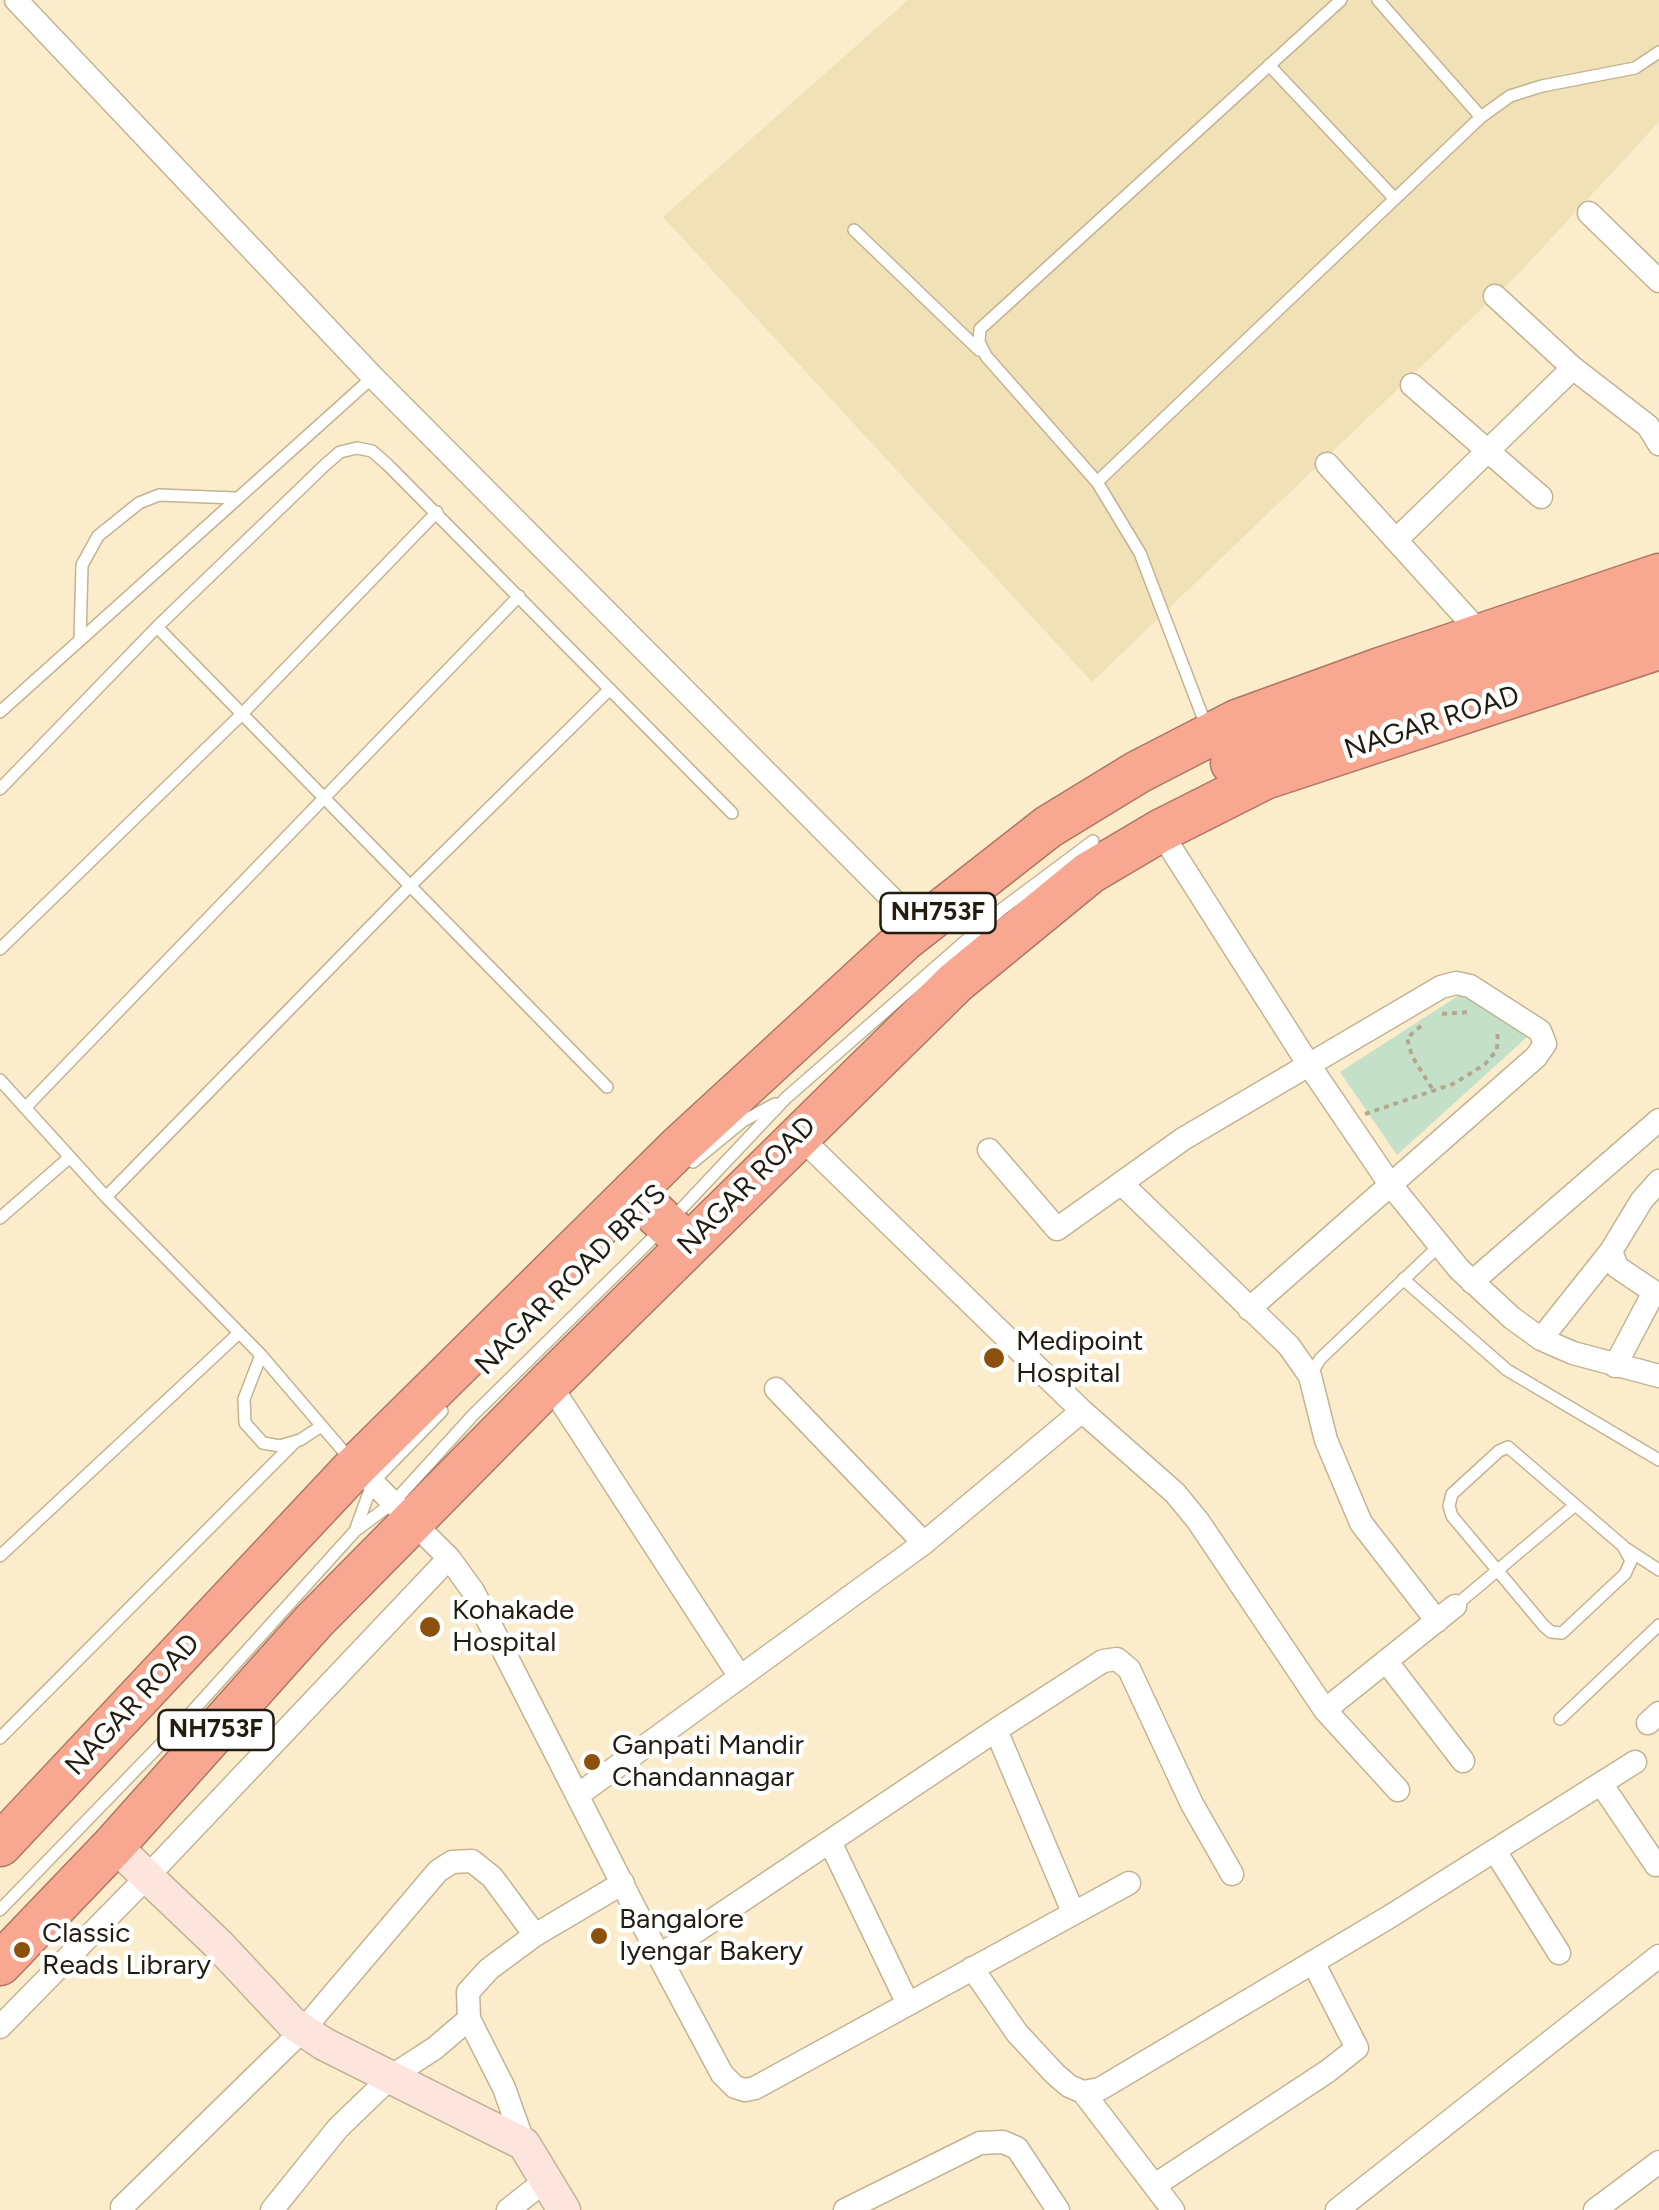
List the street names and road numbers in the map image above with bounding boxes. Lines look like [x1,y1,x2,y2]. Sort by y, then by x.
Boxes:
street label: NAGAR ROAD [1340,679,1524,767]
road number: NH753F [880,893,996,933]
street label: NAGAR ROAD [671,1110,823,1262]
street label: NAGAR ROAD BRTS [469,1178,673,1382]
street label: NAGAR ROAD [59,1627,207,1783]
road number: NH753F [158,1710,274,1750]

